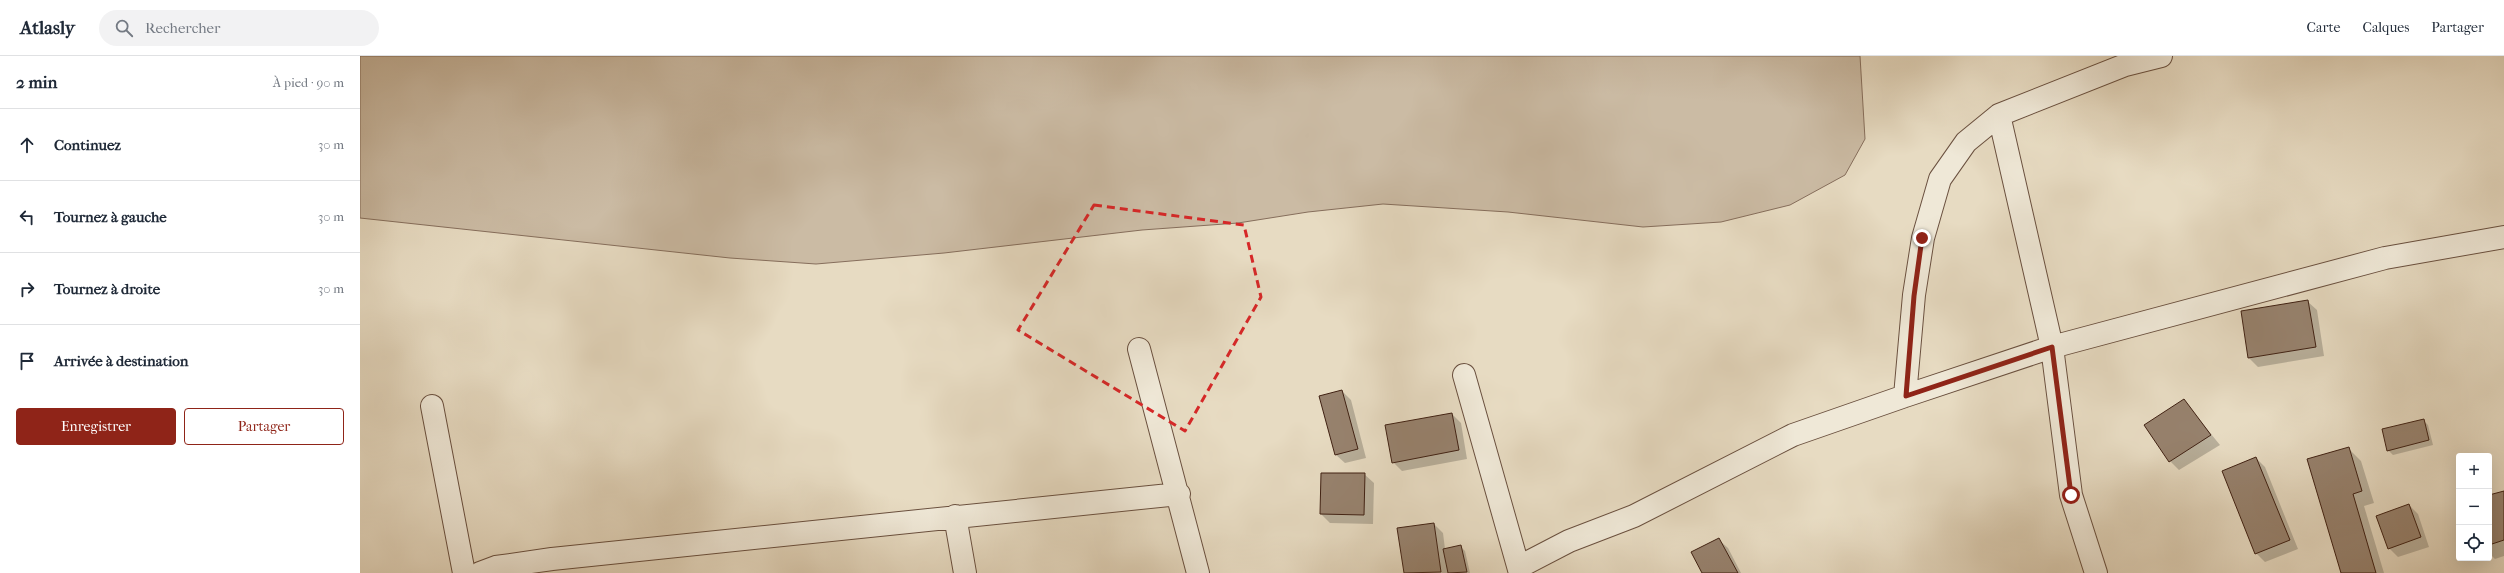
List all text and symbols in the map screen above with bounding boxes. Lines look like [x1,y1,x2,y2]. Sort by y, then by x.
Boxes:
search box [99,10,379,46]
text: Atlasly [20,17,75,39]
icon: search [113,17,135,39]
text: Rechercher [145,19,220,37]
text: Carte [2307,19,2340,36]
text: Calques [2362,19,2409,36]
text: Partager [2431,19,2484,36]
text: 2 min [16,72,57,92]
text: À pied · 90 m [273,75,344,90]
icon: ahead [16,134,38,156]
text: Continuez [54,136,121,154]
text: 30 m [318,137,344,152]
icon: left [16,206,38,228]
text: Tournez à gauche [54,208,167,226]
text: 30 m [318,209,344,224]
route end [1913,229,1931,247]
icon: right [16,278,38,300]
text: Tournez à droite [54,280,160,298]
text: 30 m [318,281,344,296]
icon: arrive [16,350,38,372]
text: Arrivée à destination [54,352,189,370]
button: Enregistrer [16,408,176,445]
button: Partager [184,408,344,445]
map controls [2456,453,2492,561]
button: + [2456,453,2492,489]
route start [2062,486,2080,504]
button: − [2456,489,2492,525]
button: locate [2456,525,2492,561]

